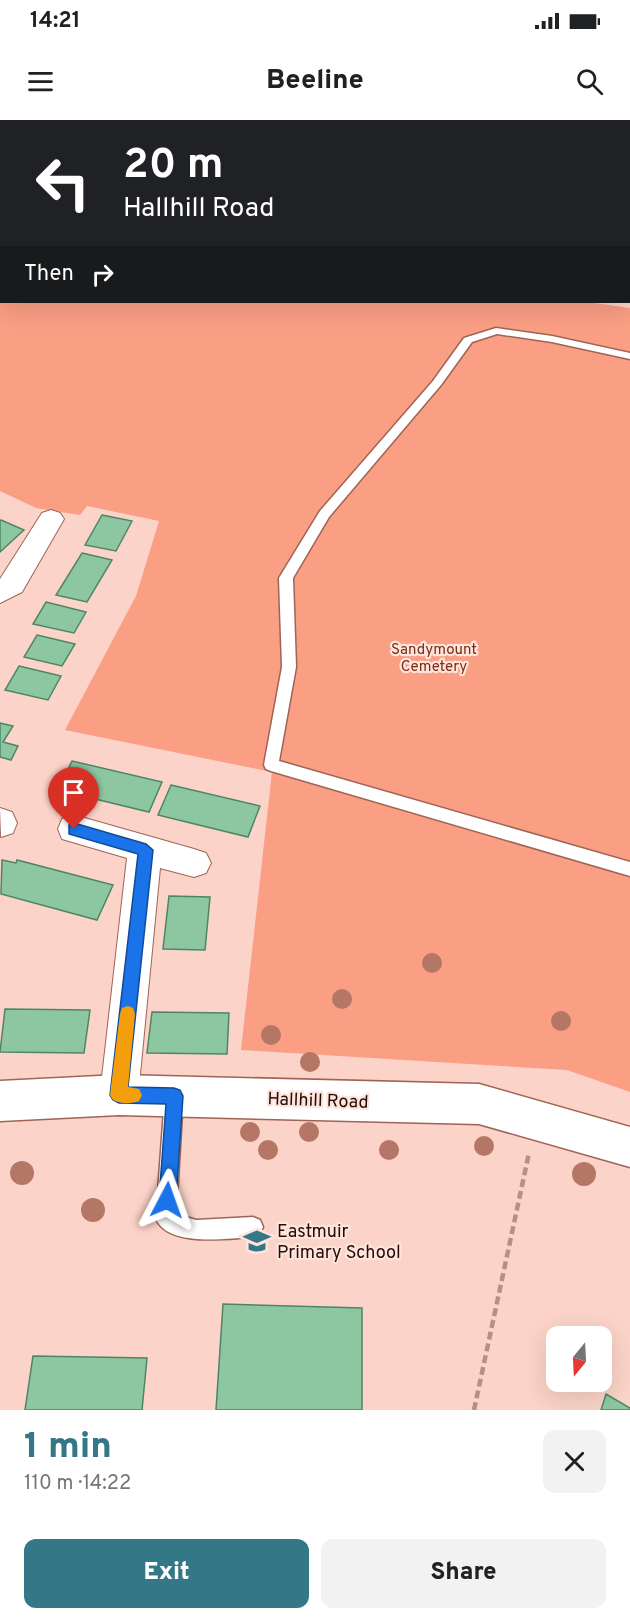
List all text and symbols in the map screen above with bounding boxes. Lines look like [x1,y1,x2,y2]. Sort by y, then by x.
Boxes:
text: 14:21 [30,8,81,35]
text: Beeline [266,64,364,98]
icon: menu [24,65,57,98]
icon: search [573,65,606,98]
text: 20 m [123,140,224,193]
icon: left [24,144,102,222]
text: Hallhill Road [123,192,275,226]
icon: right [86,258,119,291]
text: Then [24,261,74,288]
park label: Sandymount Cemetery [391,641,477,677]
pin [48,767,99,829]
icon: arrive [57,776,90,809]
street label: Hallhill Road [267,1088,369,1115]
position arrow [135,1168,199,1232]
place label: Eastmuir Primary School [277,1221,401,1265]
school or university icon: Eastmuir Primary School [242,1226,272,1256]
north arrow [546,1326,612,1392]
map controls [546,1326,612,1392]
text: 1 min [24,1425,112,1471]
button: close [543,1430,606,1493]
text: 110 m · 14:22 [24,1471,131,1497]
button: Exit [24,1539,309,1608]
button: Share [321,1539,606,1608]

